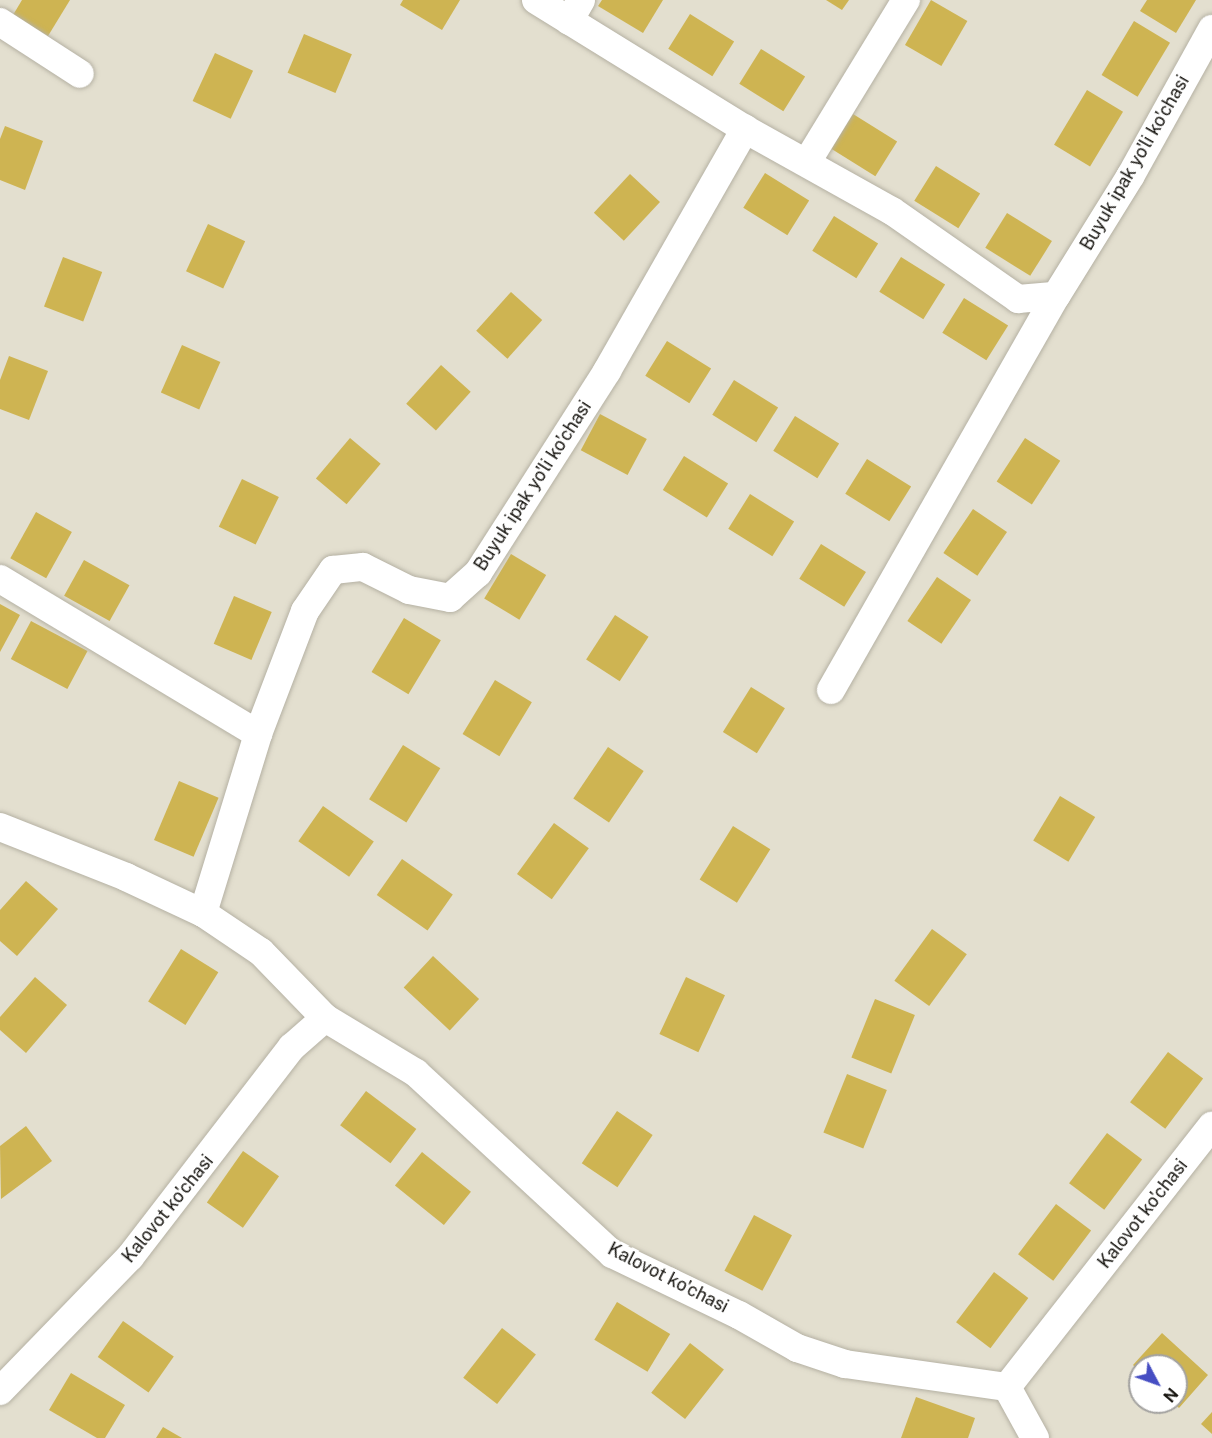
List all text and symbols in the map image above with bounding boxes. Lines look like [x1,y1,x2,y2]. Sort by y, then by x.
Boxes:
street label: Buyuk ipak yo'li ko'chasi [1076,72,1194,254]
street label: Buyuk ipak yo'li ko'chasi [470,397,596,575]
street label: Kalovot ko'chasi [118,1151,218,1267]
street label: Kalovot ko'chasi [1094,1155,1192,1273]
street label: Kalovot ko'chasi [604,1238,732,1318]
north arrow [1128,1354,1188,1414]
text: N [1159,1384,1182,1406]

